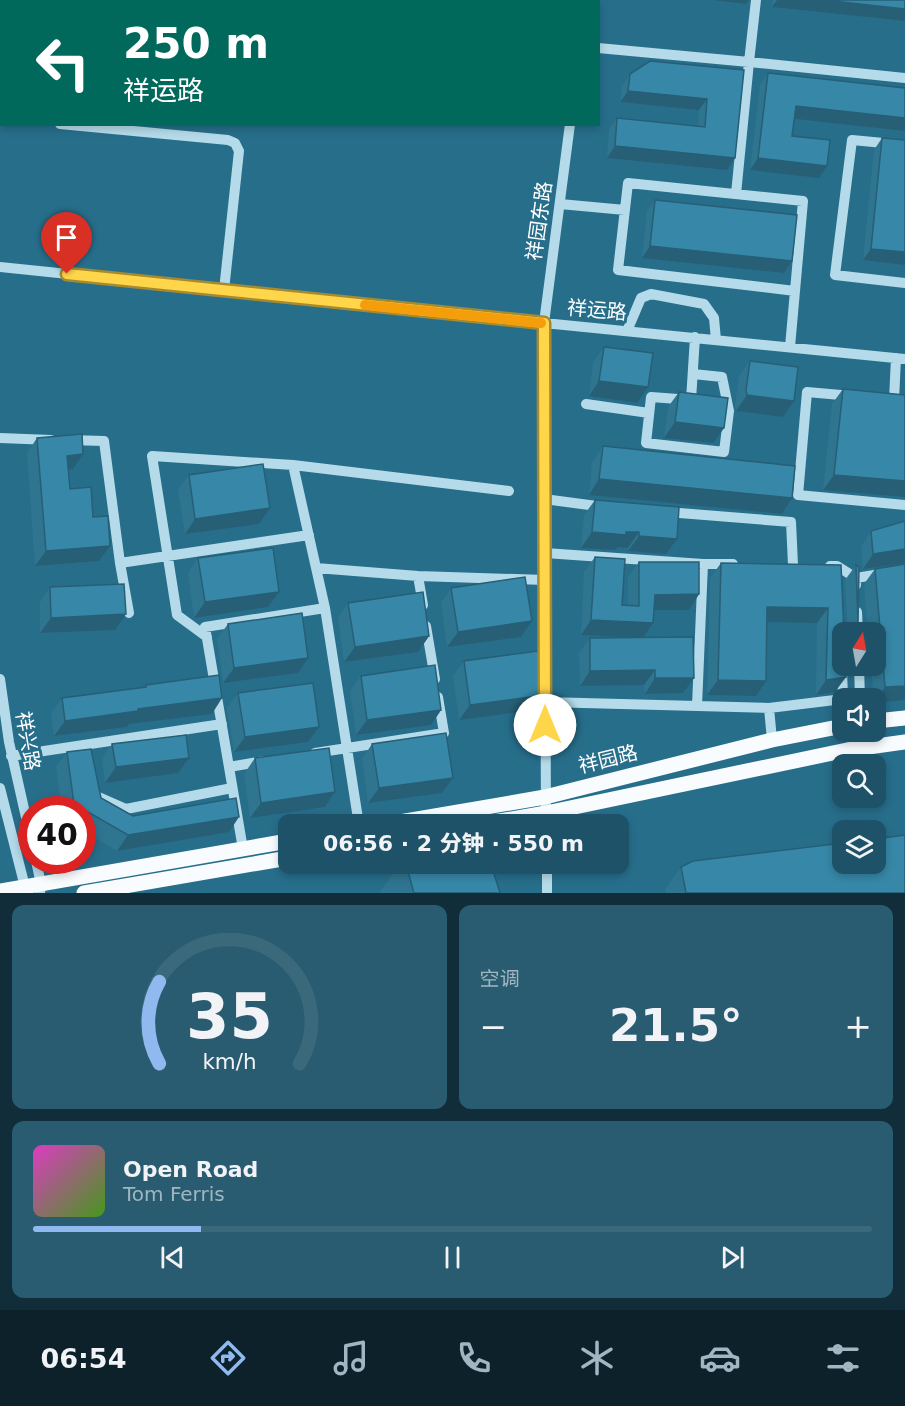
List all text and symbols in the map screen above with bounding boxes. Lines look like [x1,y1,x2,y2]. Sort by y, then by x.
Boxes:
text: 250 m [123,19,269,68]
icon: left [24,24,102,102]
text: 祥运路 [123,75,204,106]
street label: 祥园东路 [522,180,556,262]
pin [41,212,92,274]
icon: arrive [50,221,83,254]
street label: 祥运路 [566,295,628,325]
north arrow [832,622,886,676]
map controls [832,622,886,874]
button: sound [832,688,886,742]
position arrow [513,693,577,757]
street label: 祥兴路 [11,709,45,773]
street label: 祥园路 [576,740,640,778]
button: search [832,754,886,808]
speed limit sign: 40 [18,796,96,874]
button: layers [832,820,886,874]
text: 06:56 · 2 分钟 · 550 m [323,831,584,856]
text: 空调 [480,967,520,991]
text: 35 [186,980,273,1053]
text: 21.5° [609,999,743,1052]
text: − [480,1007,507,1046]
text: + [844,1007,872,1046]
text: km/h [202,1049,256,1074]
text: Open Road [123,1157,258,1182]
text: Tom Ferris [123,1182,225,1206]
icon: previous [156,1241,189,1274]
icon: pause [436,1241,469,1274]
icon: next [716,1241,749,1274]
icon: directions [207,1337,249,1379]
icon: music [330,1337,372,1379]
icon: phone [453,1337,495,1379]
icon: climate [576,1337,618,1379]
icon: car [699,1337,741,1379]
icon: filters [822,1337,864,1379]
text: 06:54 [41,1343,126,1374]

